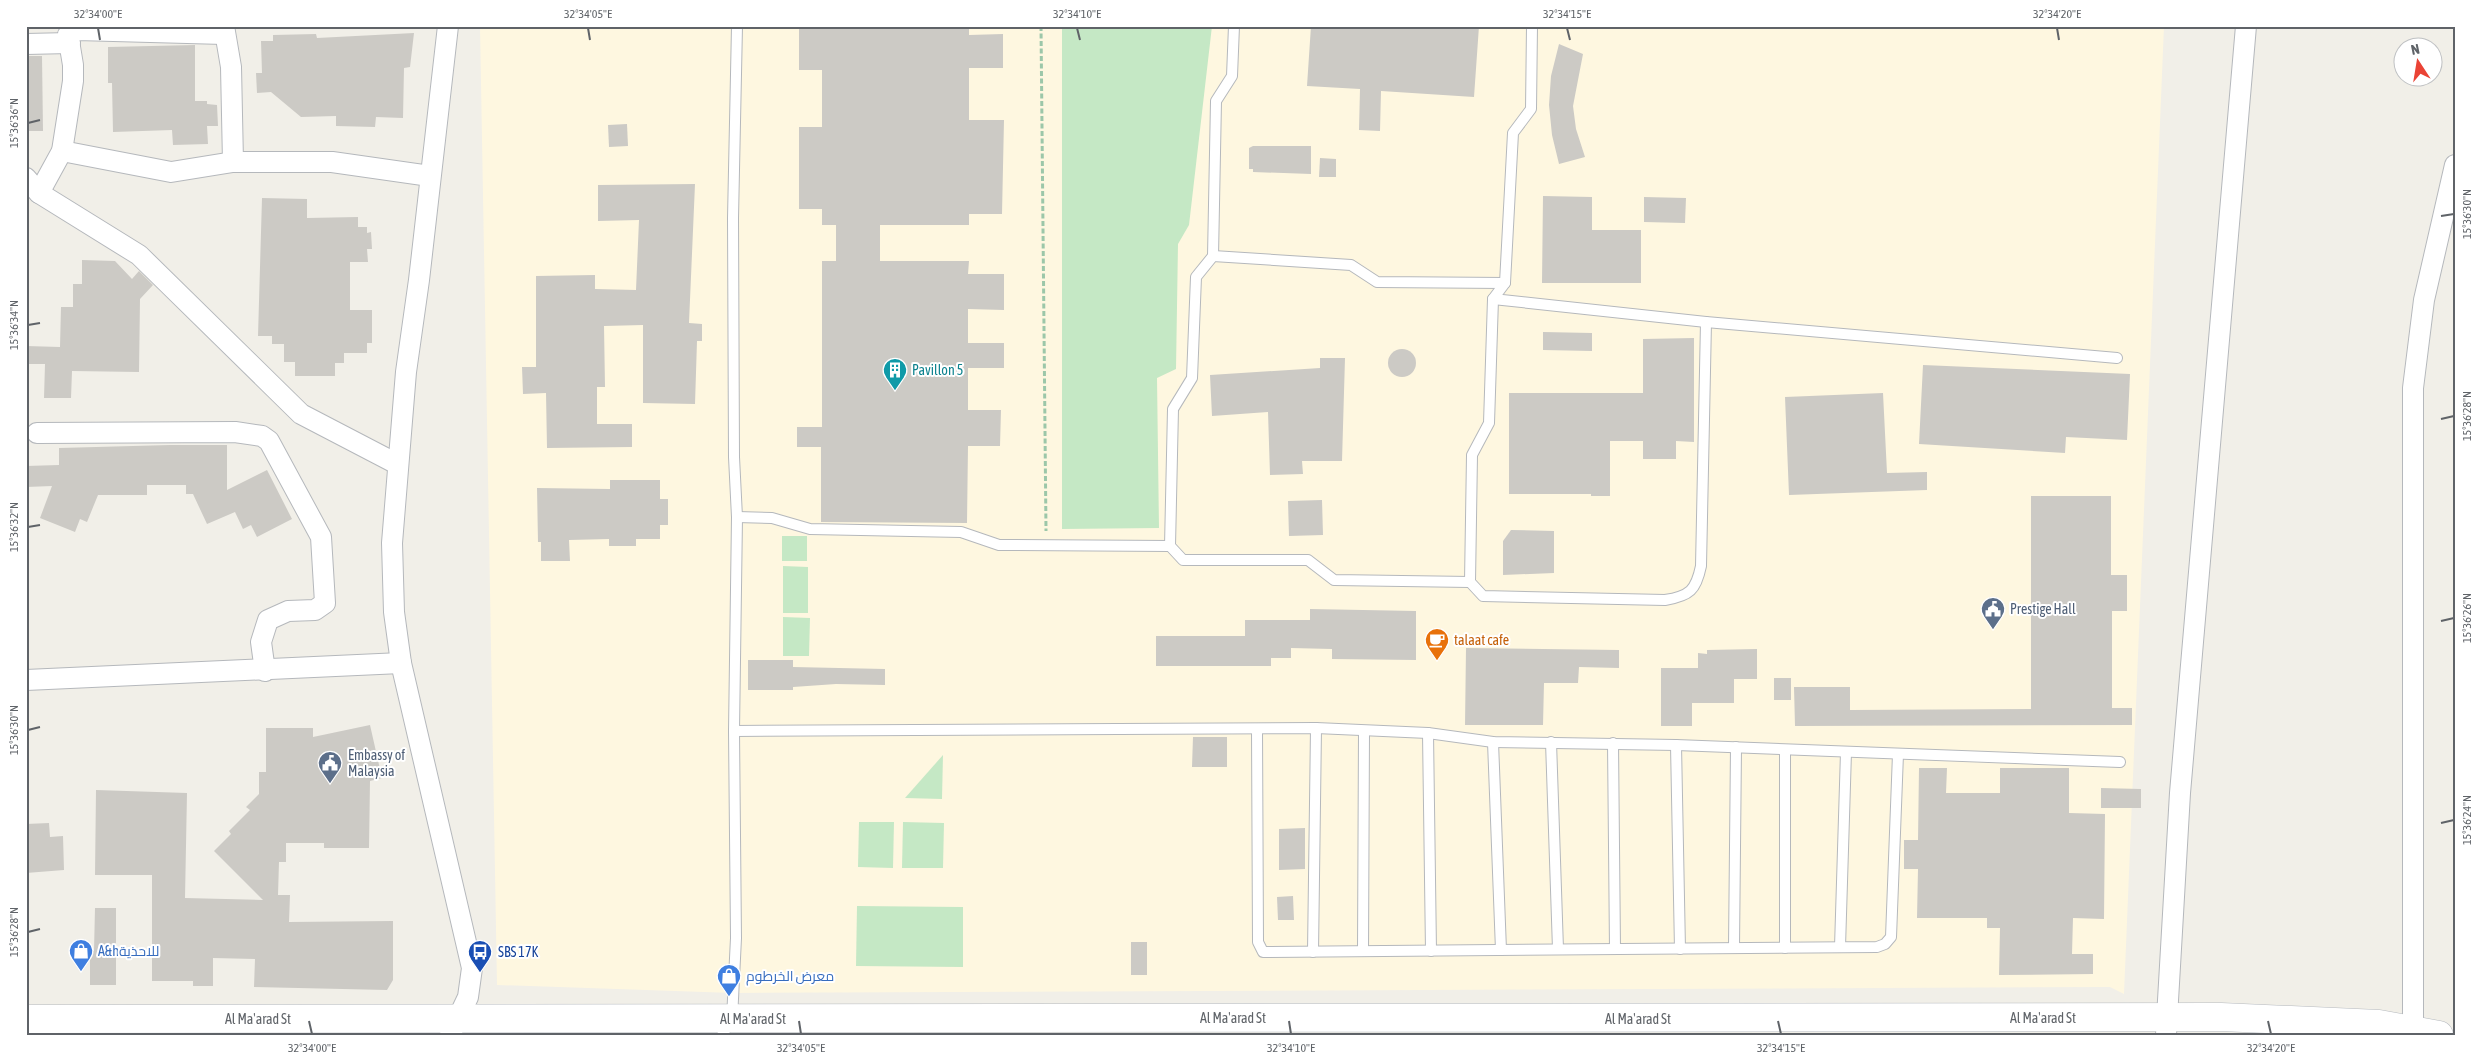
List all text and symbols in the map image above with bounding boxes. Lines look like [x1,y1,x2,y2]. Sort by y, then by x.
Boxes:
text: 32°34'00"E [74,7,122,21]
text: 32°34'05"E [564,7,612,21]
text: 32°34'10"E [1053,7,1101,21]
text: 32°34'15"E [1543,7,1591,21]
text: 32°34'20"E [2033,7,2081,21]
north arrow [2394,38,2444,88]
text: N [2410,41,2421,58]
text: 15°36'36"N [7,98,21,148]
text: 15°36'30"N [2460,189,2474,239]
text: 15°36'34"N [7,300,21,350]
building icon: Pavillon 5 [882,357,908,391]
place label: Pavillon 5 [912,362,963,378]
text: 15°36'28"N [2460,391,2474,441]
text: 15°36'32"N [7,502,21,552]
text: 15°36'26"N [2460,593,2474,643]
public building icon: Prestige Hall [1980,596,2006,630]
place label: Prestige Hall [2010,601,2076,617]
cafe icon: talaat cafe [1424,627,1450,661]
place label: talaat cafe [1454,632,1509,648]
text: 15°36'30"N [7,705,21,755]
place label: Embassy of Malaysia [348,747,405,779]
public building icon: Embassy of Malaysia [317,750,343,784]
text: 15°36'24"N [2460,795,2474,845]
text: 15°36'28"N [7,907,21,957]
shop icon: A&hللاحذية [68,938,94,972]
bus stop icon: SBS 17K [467,939,493,973]
place label: A&hللاحذية [98,943,159,959]
place label: SBS 17K [498,944,538,960]
shop icon: معرض الخرطوم [716,963,742,997]
place label: معرض الخرطوم [746,968,834,986]
street label: Al Ma'arad St [1200,1010,1266,1026]
street label: Al Ma'arad St [2010,1010,2076,1026]
street label: Al Ma'arad St [225,1011,291,1027]
street label: Al Ma'arad St [720,1011,786,1027]
street label: Al Ma'arad St [1605,1011,1671,1027]
text: 32°34'00"E [288,1041,336,1055]
text: 32°34'05"E [777,1041,825,1055]
text: 32°34'10"E [1267,1041,1315,1055]
text: 32°34'15"E [1757,1041,1805,1055]
text: 32°34'20"E [2247,1041,2295,1055]

